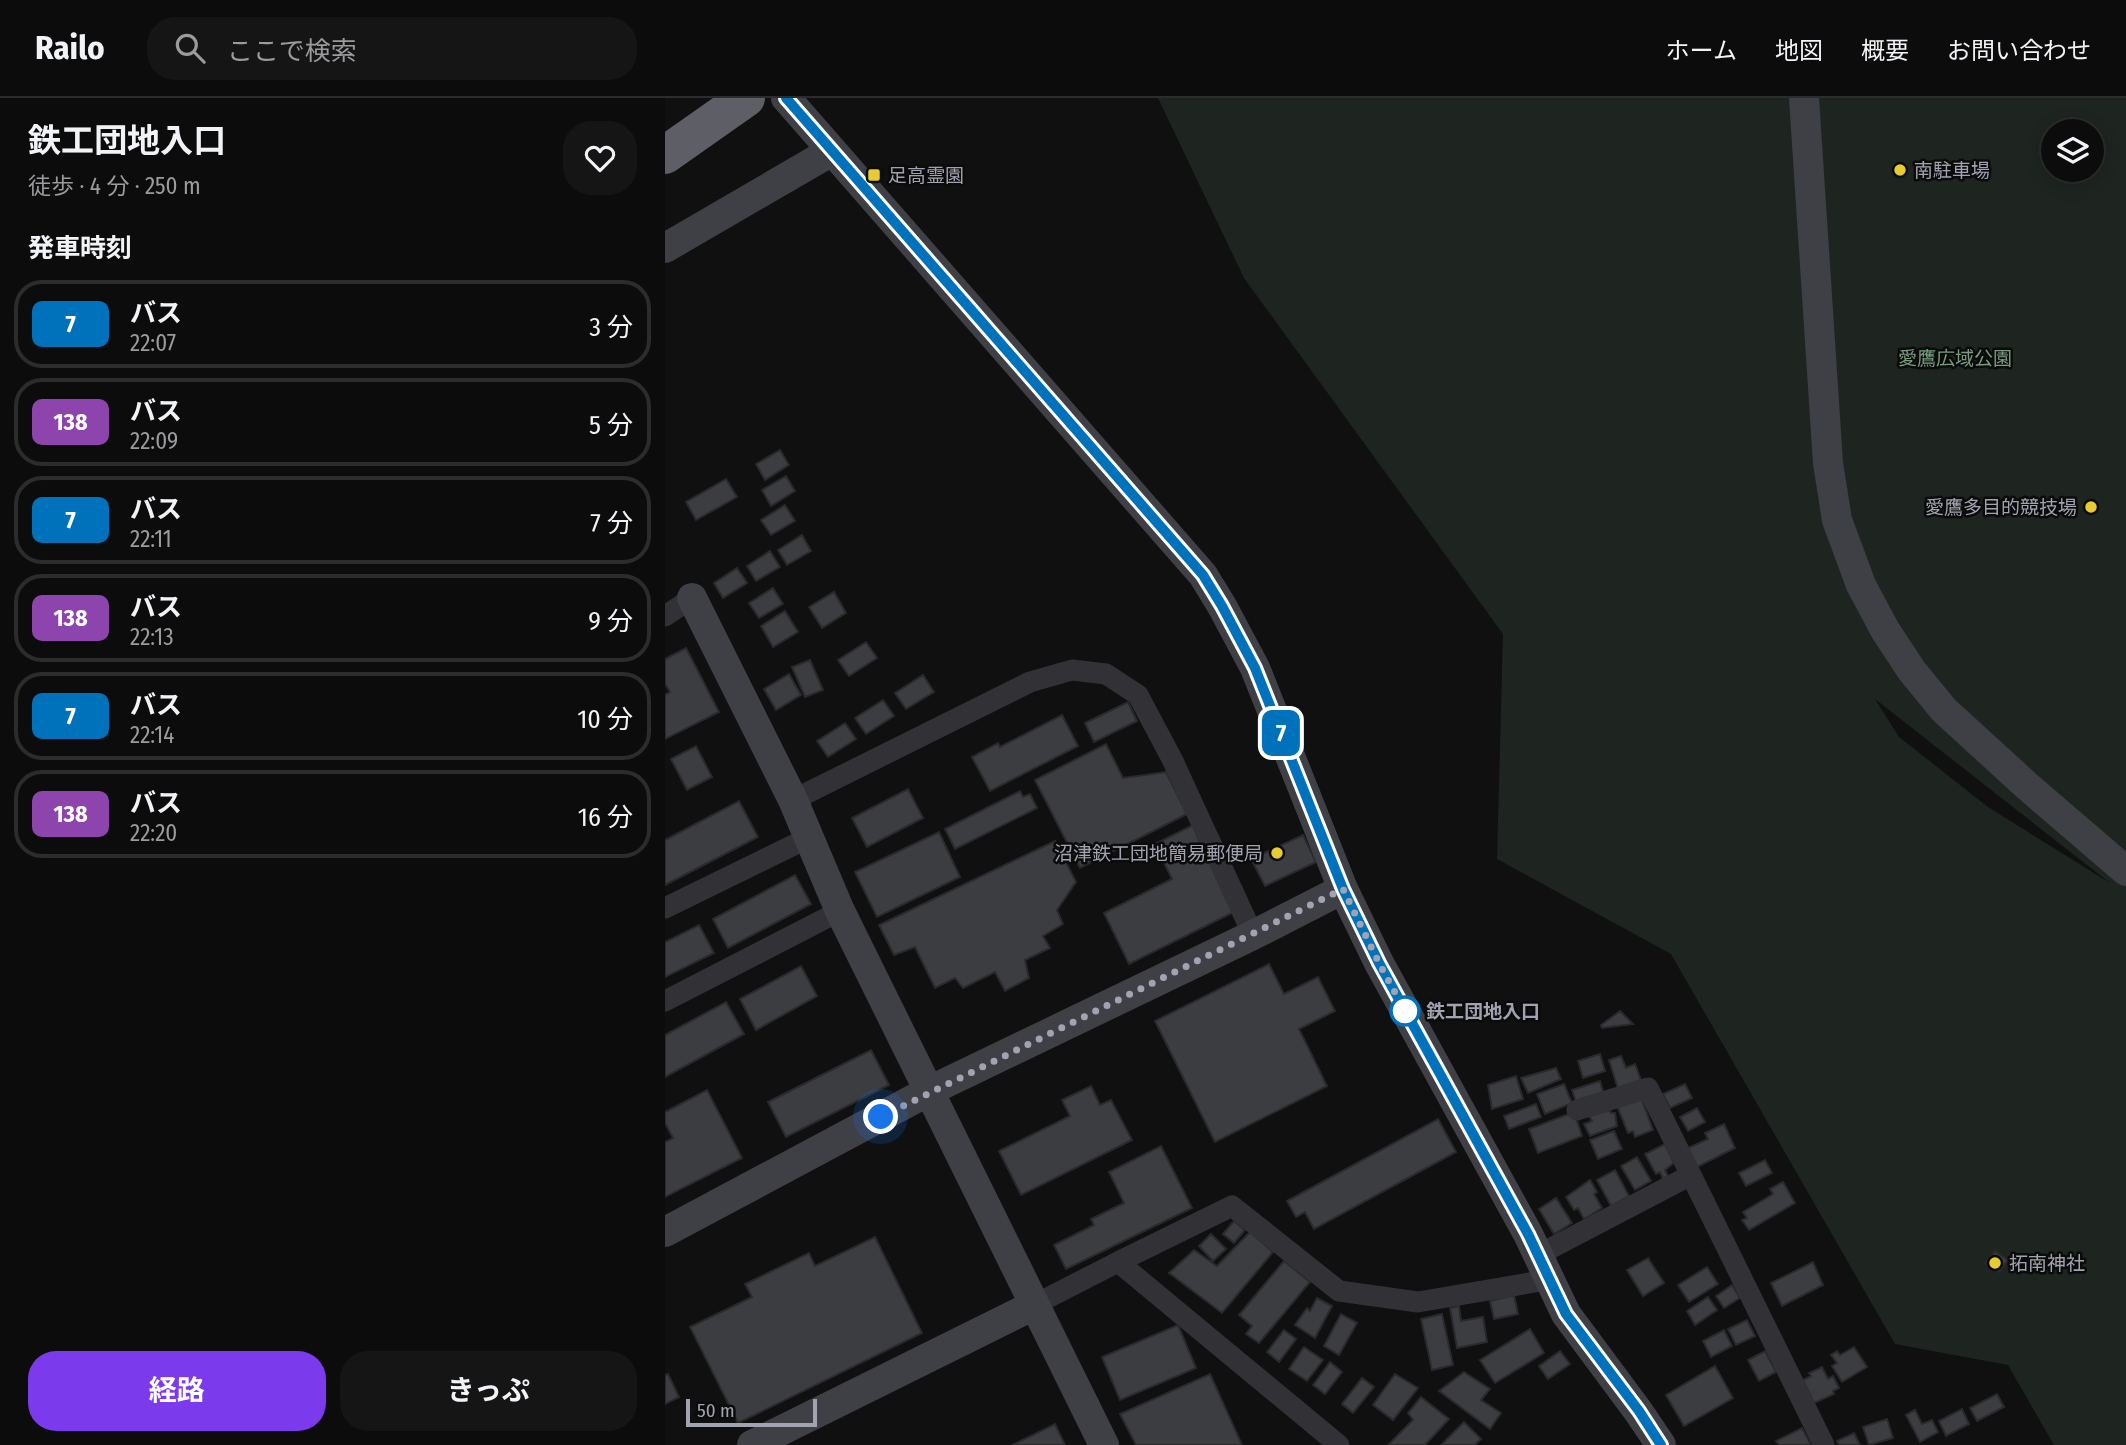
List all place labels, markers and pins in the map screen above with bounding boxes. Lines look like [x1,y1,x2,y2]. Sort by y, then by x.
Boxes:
place label: 南駐車場 [1914,159,1990,182]
marker: 南駐車場 [1892,162,1908,178]
place label: 足高霊園 [888,164,964,187]
marker: 足高霊園 [866,167,882,183]
place label: 愛鷹多目的競技場 [1925,496,2077,519]
marker: 愛鷹多目的競技場 [2083,499,2099,515]
place label: 沼津鉄工団地簡易郵便局 [1054,842,1263,865]
marker: 沼津鉄工団地簡易郵便局 [1269,845,1285,861]
marker: 鉄工団地入口 [1390,996,1420,1026]
place label: 鉄工団地入口 [1426,1000,1540,1023]
place label: 拓南神社 [2009,1252,2085,1275]
marker: 拓南神社 [1987,1255,2003,1271]

